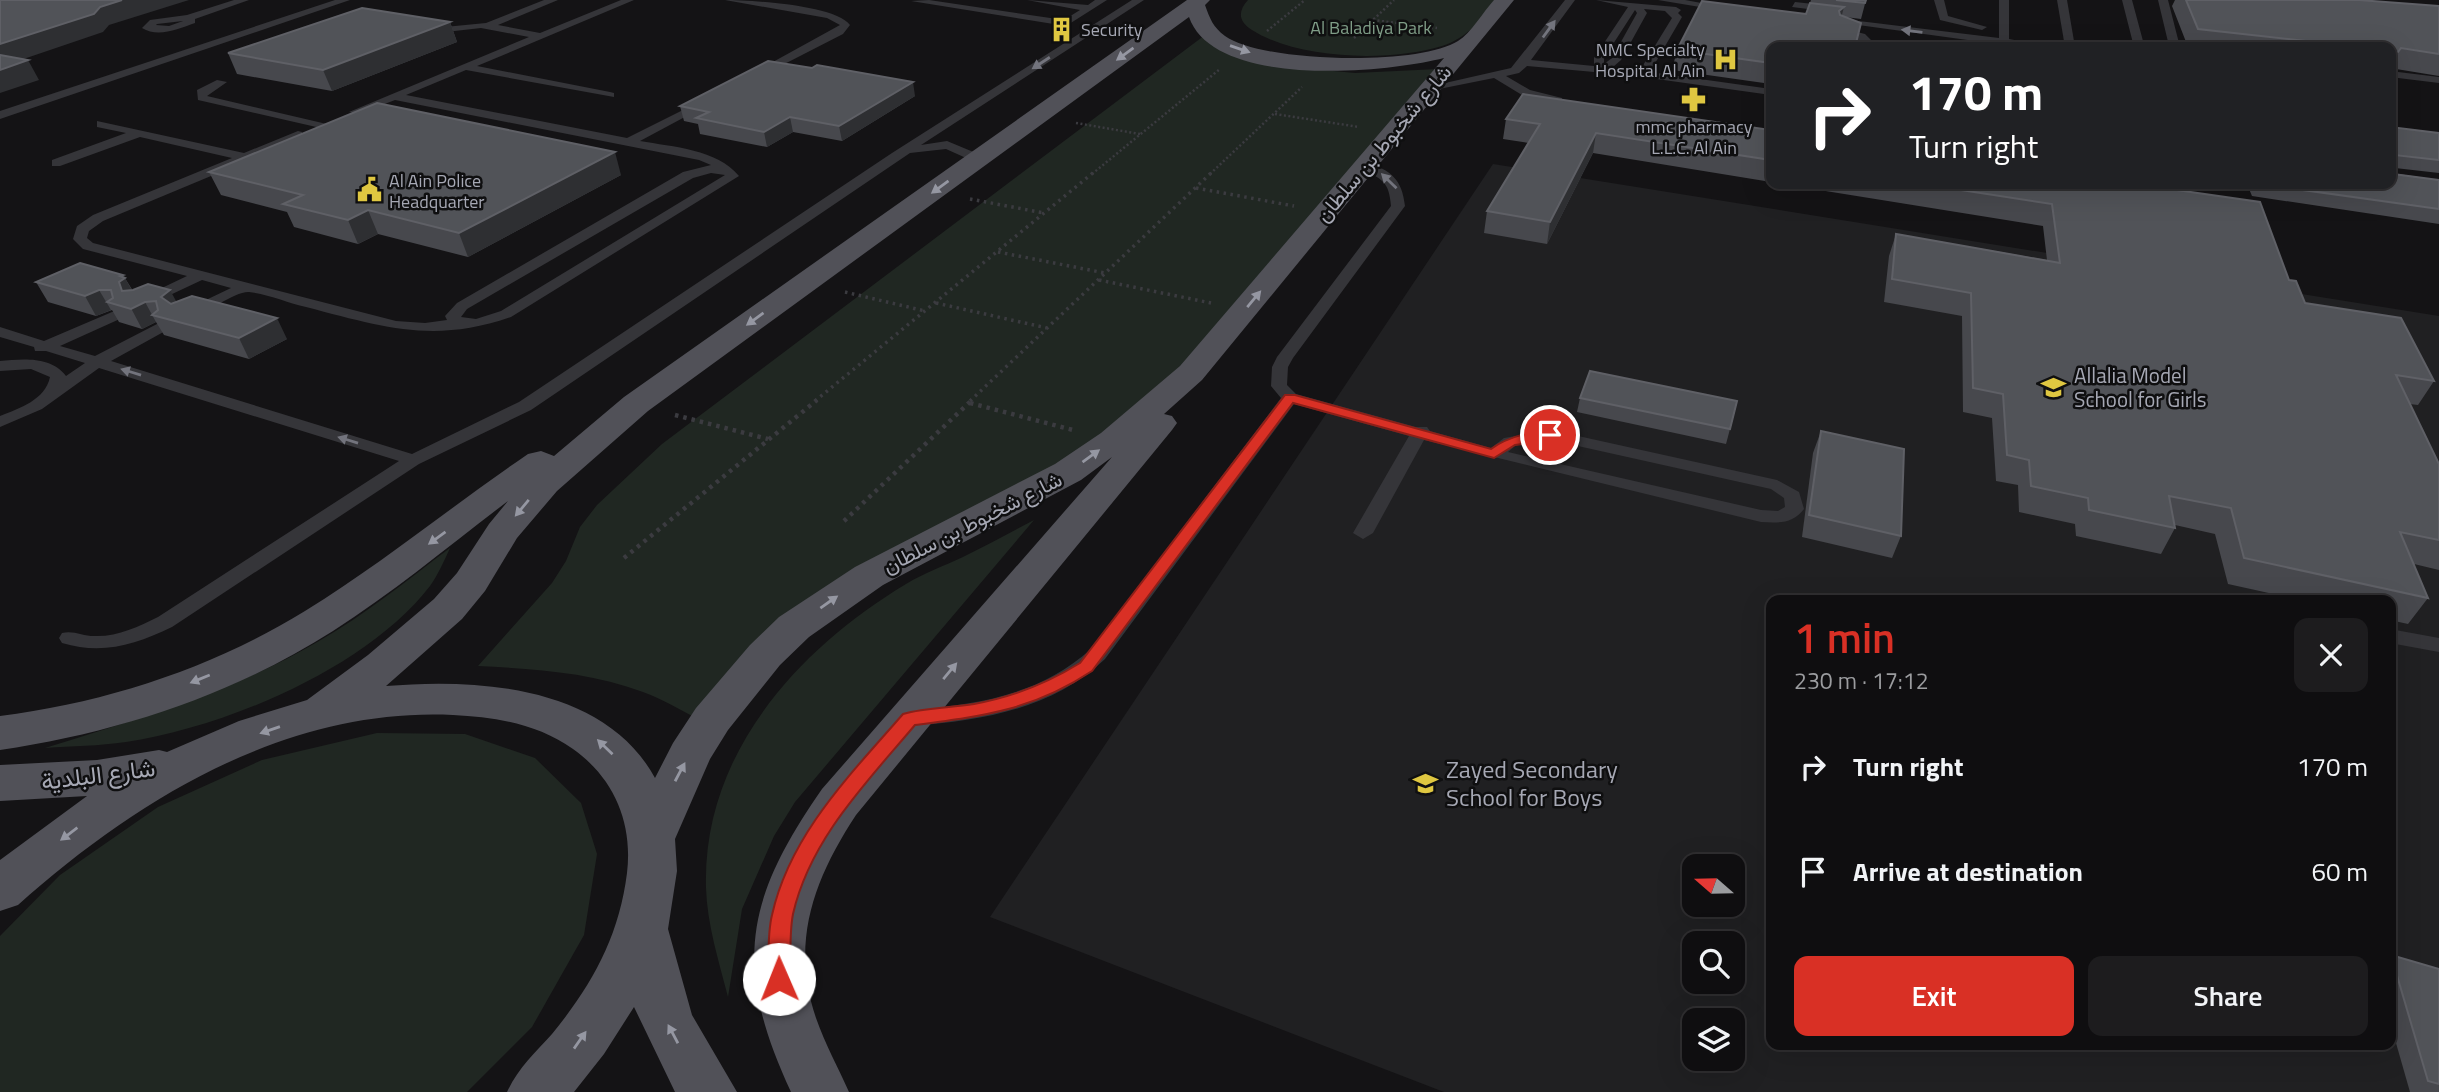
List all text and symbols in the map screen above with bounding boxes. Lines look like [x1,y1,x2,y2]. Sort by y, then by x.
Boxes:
park label: Al Baladiya Park [1310,14,1432,41]
building icon: Security [1047,15,1075,43]
place label: Security [1081,16,1143,43]
one-way arrow [1541,21,1556,39]
one-way arrow [1901,25,1923,36]
place label: NMC Specialty Hospital Al Ain [1595,36,1705,84]
one-way arrow [1229,44,1250,55]
hospital icon: NMC Specialty Hospital Al Ain [1711,45,1739,73]
one-way arrow [1116,47,1134,61]
text: 170 m [1909,54,2043,129]
one-way arrow [1031,57,1050,70]
street label: شارع شخبوط بن سلطان [1307,57,1459,229]
icon: right [1794,70,1885,161]
pharmacy icon: mmc pharmacy L.L.C. Al Ain [1680,85,1708,113]
place label: mmc pharmacy L.L.C. Al Ain [1636,113,1753,161]
text: Turn right [1909,122,2038,170]
place label: Al Ain Police Headquarter [389,167,485,215]
one-way arrow [1380,173,1397,190]
public building icon: Al Ain Police Headquarter [355,176,383,204]
one-way arrow [931,179,949,193]
one-way arrow [1246,290,1261,307]
one-way arrow [746,312,764,326]
place label: Allalia Model School for Girls [2074,359,2207,415]
one-way arrow [120,367,141,377]
school or university icon: Allalia Model School for Girls [2040,373,2068,401]
pin [1520,405,1580,465]
icon: arrive [1531,416,1569,454]
one-way arrow [337,434,358,444]
one-way arrow [1082,449,1100,463]
street label: شارع شخبوط بن سلطان [877,463,1067,581]
one-way arrow [514,499,530,517]
one-way arrow [428,531,446,545]
one-way arrow [820,595,838,609]
text: 1 min [1794,605,1895,669]
button: close [2294,618,2368,692]
one-way arrow [942,662,958,680]
text: 230 m · 17:12 [1794,663,1929,698]
one-way arrow [190,674,211,685]
one-way arrow [259,724,280,735]
one-way arrow [597,740,614,756]
text: Turn right [1853,747,1964,786]
text: 170 m [2297,747,2368,786]
icon: right [1794,748,1832,786]
street label: شارع البلدية [39,749,157,799]
place label: Zayed Secondary School for Boys [1446,751,1618,815]
one-way arrow [675,762,686,782]
school or university icon: Zayed Secondary School for Boys [1412,769,1440,797]
one-way arrow [60,826,78,841]
text: Arrive at destination [1853,852,2083,891]
text: 60 m [2311,852,2368,891]
icon: arrive [1794,853,1832,891]
north arrow [1682,854,1745,917]
map controls [1682,854,1745,1071]
button: search [1682,931,1745,994]
position arrow [742,942,816,1016]
button: Exit [1794,956,2074,1036]
button: Share [2088,956,2368,1036]
button: layers [1682,1008,1745,1071]
one-way arrow [667,1024,678,1044]
one-way arrow [573,1031,587,1049]

